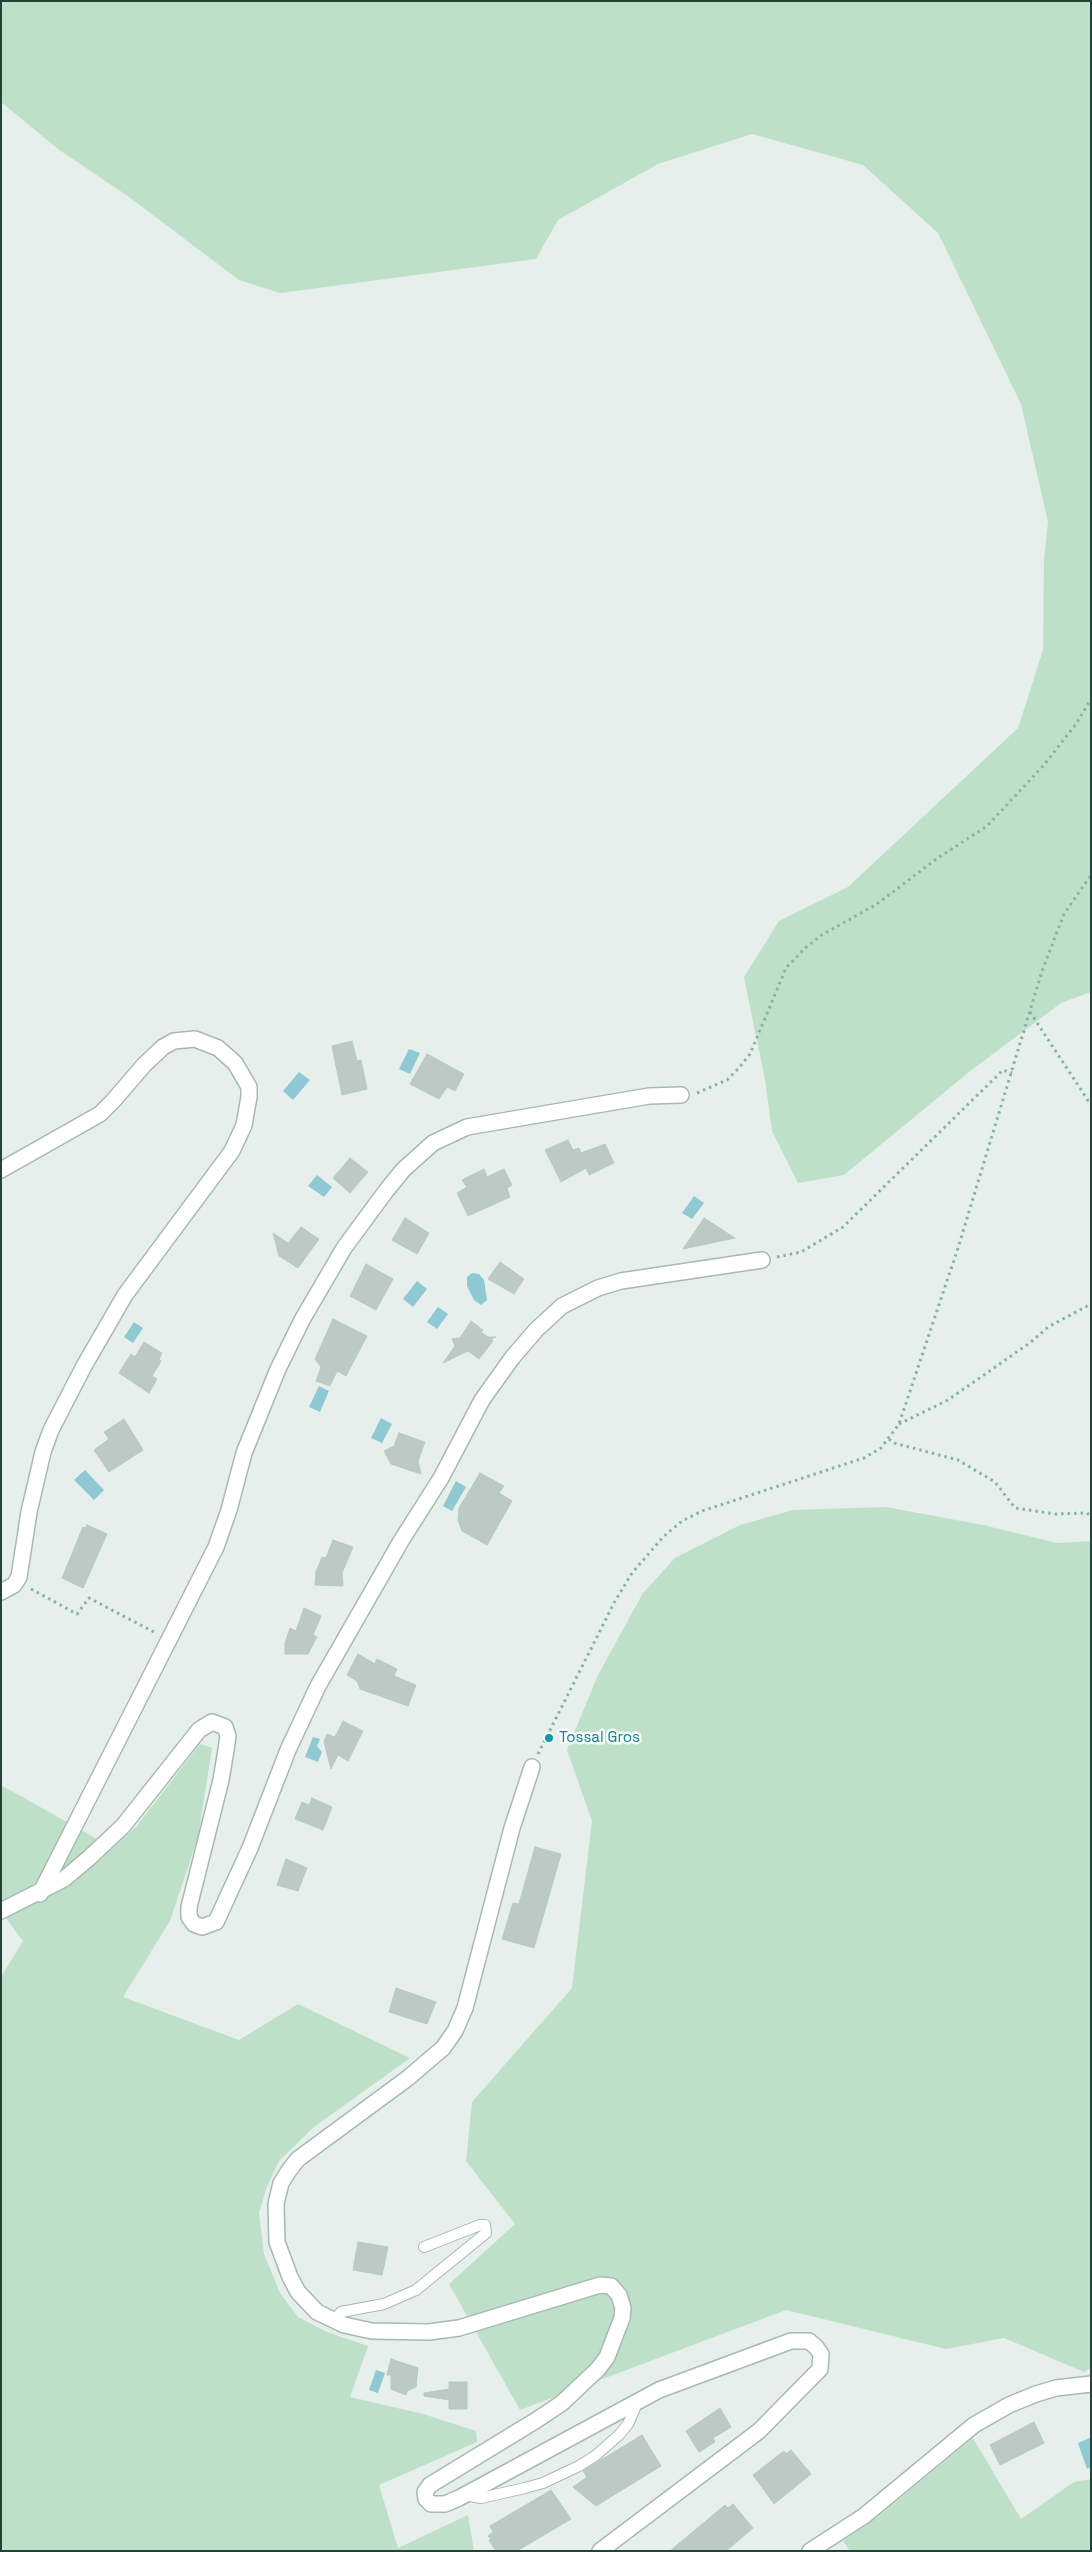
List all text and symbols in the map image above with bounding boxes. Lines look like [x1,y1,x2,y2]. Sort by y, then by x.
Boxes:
place label: Tossal Gros [559,1729,640,1747]
marker: Tossal Gros [543,1732,555,1744]

